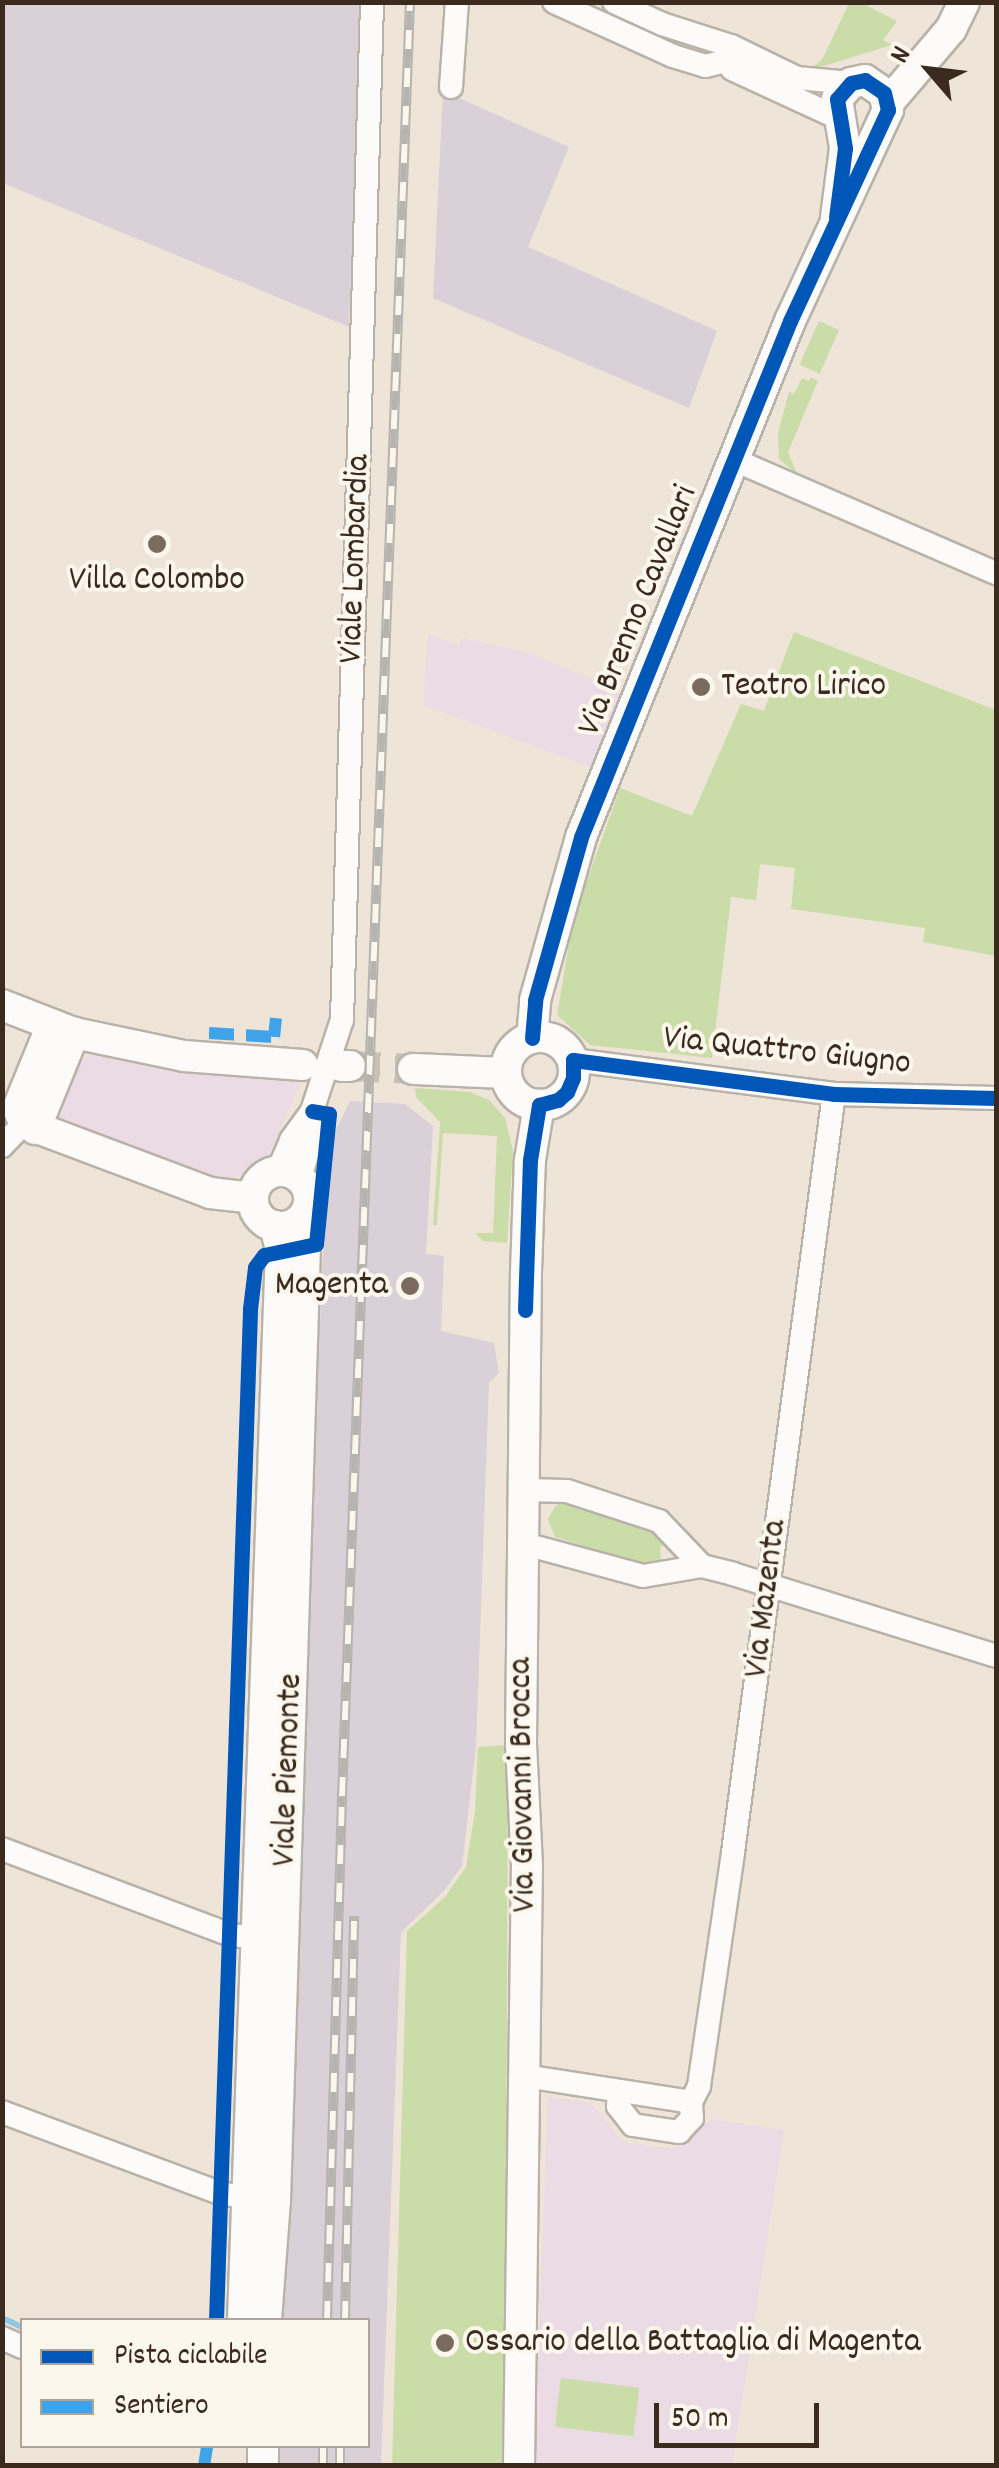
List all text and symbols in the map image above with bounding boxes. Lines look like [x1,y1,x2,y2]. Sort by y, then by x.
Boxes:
north arrow [879,20,979,120]
text: N [882,40,923,71]
street label: Viale Lombardia [331,454,381,664]
street label: Via Brenno Cavallari [570,480,708,742]
marker: Villa Colombo [146,533,168,555]
place label: Villa Colombo [69,560,245,602]
place label: Teatro Lirico [721,666,886,708]
marker: Teatro Lirico [690,676,712,698]
street label: Via Quattro Giugno [661,1018,913,1086]
place label: Magenta [275,1265,388,1307]
marker: Magenta [397,1273,423,1299]
street label: Via Mazenta [736,1518,798,1680]
street label: Via Giovanni Brocca [501,1657,547,1913]
street label: Viale Piemonte [265,1673,313,1867]
legend [20,2318,370,2448]
place label: Ossario della Battaglia di Magenta [465,2322,921,2364]
marker: Ossario della Battaglia di Magenta [434,2332,456,2354]
text: Pista ciclabile [114,2336,267,2379]
scale bar [659,2383,824,2445]
text: Sentiero [114,2386,209,2429]
text: 50 m [671,2399,729,2442]

